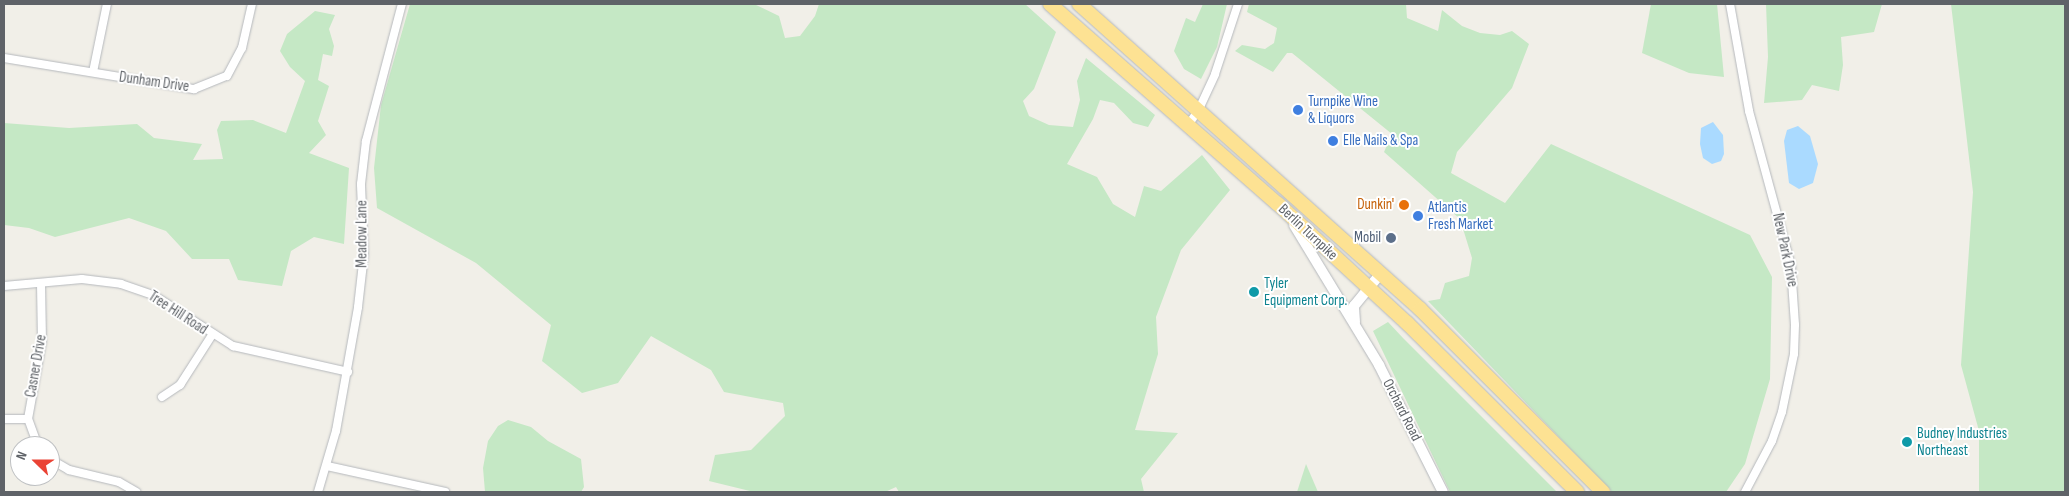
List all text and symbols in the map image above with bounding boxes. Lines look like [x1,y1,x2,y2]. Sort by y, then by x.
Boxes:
street label: Dunham Drive [118,68,190,96]
place label: Turnpike Wine & Liquors [1308,92,1378,127]
marker: Turnpike Wine & Liquors [1292,104,1304,116]
place label: Elle Nails & Spa [1343,132,1418,150]
marker: Elle Nails & Spa [1327,135,1339,147]
place label: Dunkin' [1357,196,1394,214]
place label: Atlantis Fresh Market [1428,198,1493,233]
marker: Dunkin' [1398,199,1410,211]
street label: Meadow Lane [353,200,371,268]
street label: Berlin Turnpike [1275,200,1341,264]
marker: Atlantis Fresh Market [1412,210,1424,222]
street label: New Park Drive [1768,211,1802,289]
place label: Mobil [1354,229,1381,247]
marker: Mobil [1385,232,1397,244]
place label: Tyler Equipment Corp. [1264,274,1347,309]
marker: Tyler Equipment Corp. [1248,286,1260,298]
street label: Tree Hill Road [145,287,211,339]
street label: Casner Drive [22,333,50,399]
street label: Orchard Road [1379,376,1425,444]
place label: Budney Industries Northeast [1917,424,2007,459]
north arrow [10,436,60,486]
marker: Budney Industries Northeast [1901,436,1913,448]
text: N [12,449,31,462]

